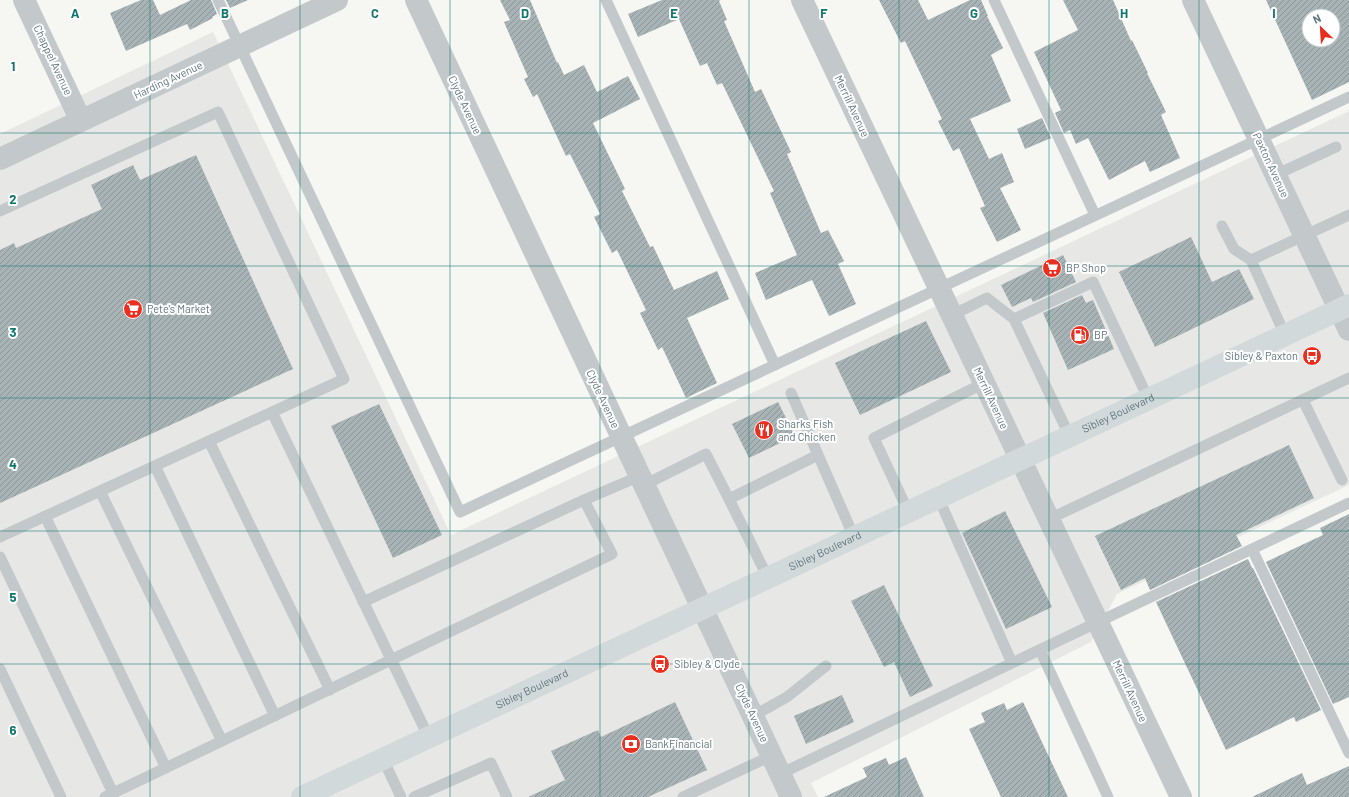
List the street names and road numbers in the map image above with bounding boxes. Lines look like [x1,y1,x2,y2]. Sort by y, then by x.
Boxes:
street label: Chappel Avenue [32,23,75,97]
street label: Harding Avenue [131,58,204,101]
street label: Clyde Avenue [446,73,485,136]
street label: Merrill Avenue [832,73,873,139]
street label: Paxton Avenue [1251,130,1292,199]
street label: Merrill Avenue [971,365,1012,431]
street label: Clyde Avenue [584,367,623,430]
street label: Sibley Boulevard [1079,390,1156,435]
street label: Sibley Boulevard [786,528,863,573]
street label: Merrill Avenue [1110,658,1151,724]
street label: Sibley Boulevard [493,666,570,711]
street label: Clyde Avenue [733,681,772,744]

